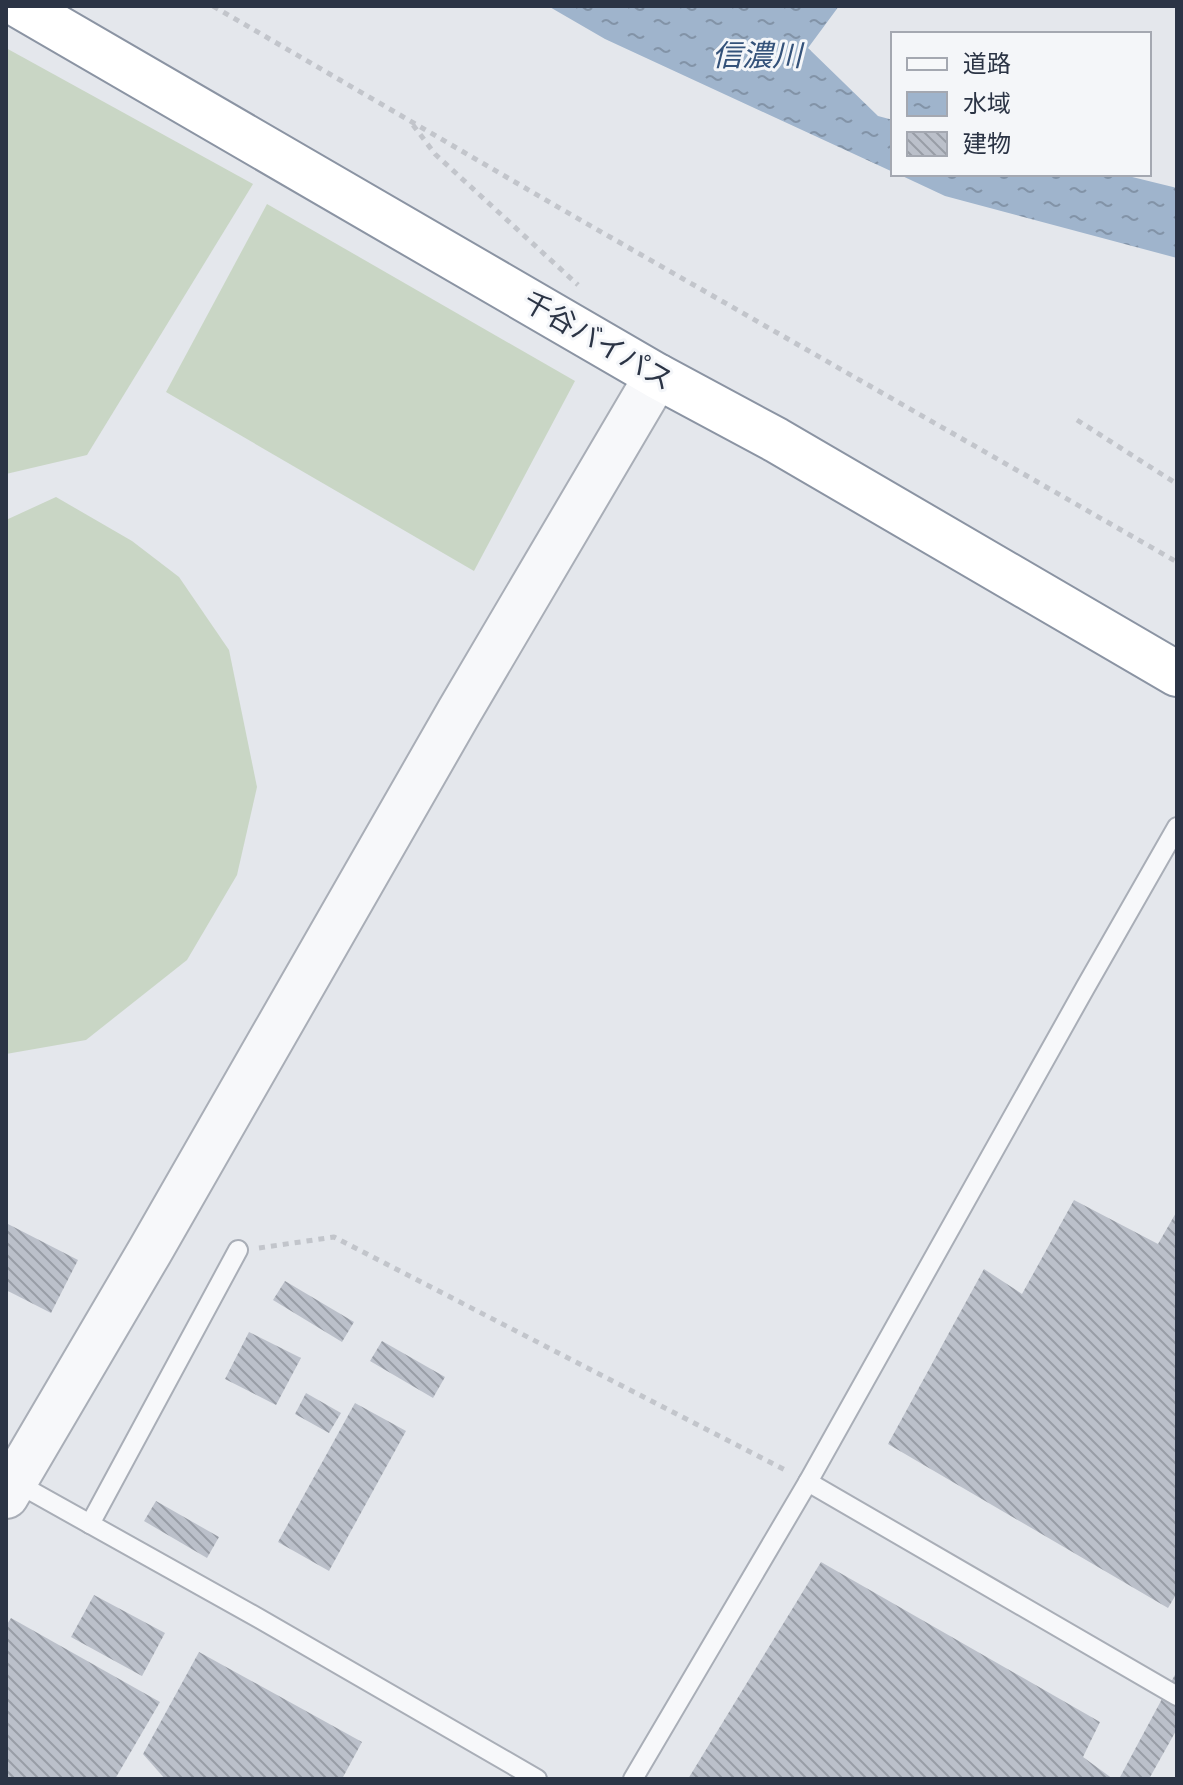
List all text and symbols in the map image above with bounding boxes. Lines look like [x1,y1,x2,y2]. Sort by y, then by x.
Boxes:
legend [891,32,1151,176]
water label: 信濃川 [712,38,805,73]
text: 道路 [963,50,1011,78]
text: 水域 [963,90,1011,118]
text: 建物 [963,130,1011,158]
street label: 千谷バイパス [517,285,679,397]

